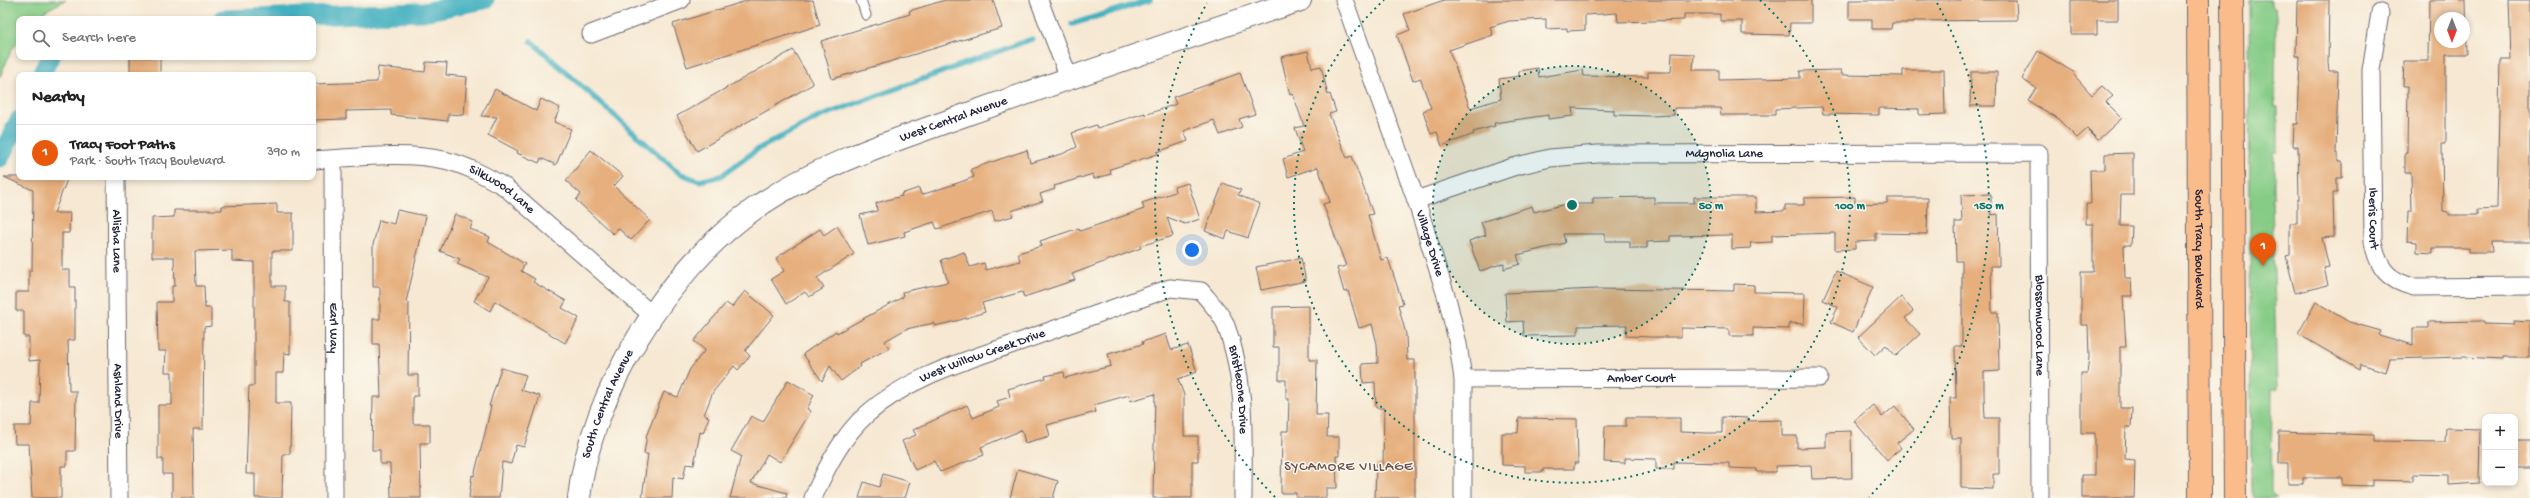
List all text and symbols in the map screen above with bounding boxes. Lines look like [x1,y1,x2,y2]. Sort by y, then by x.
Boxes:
north arrow [2434,12,2470,48]
search box [16,16,316,60]
icon: search [30,27,52,49]
text: Search here [62,29,136,47]
text: Nearby [32,88,85,108]
street label: West Central Avenue [898,93,1010,145]
text: Tracy Foot Paths [70,136,175,154]
text: 1 [42,145,48,160]
text: 390 m [267,145,300,160]
street label: Magnolia Lane [1686,146,1763,161]
text: Park · South Tracy Boulevard [70,154,224,169]
street label: Silkwood Lane [467,162,538,217]
street label: Iberis Court [2365,187,2382,253]
street label: South Tracy Boulevard [2191,189,2207,310]
centre of rings [1565,198,1579,212]
text: 50 m [1699,200,1724,214]
text: 100 m [1834,200,1865,214]
text: 150 m [1973,200,2004,214]
street label: Village Drive [1412,207,1447,279]
street label: Allisha Lane [109,209,124,273]
pin: 1 [2250,233,2276,266]
your location [1182,240,1202,260]
street label: Blossomwood Lane [2032,274,2047,376]
street label: Earl Way [326,303,341,354]
street label: West Willow Creek Drive [917,326,1048,386]
street label: Bristlecone Drive [1225,343,1251,434]
street label: South Central Avenue [579,347,637,460]
street label: Ashland Drive [110,364,126,439]
street label: Amber Court [1607,371,1677,386]
map controls [2482,414,2518,486]
button: + [2482,414,2518,450]
button: − [2482,450,2518,486]
district label: SYCAMORE VILLAGE [1284,459,1414,476]

